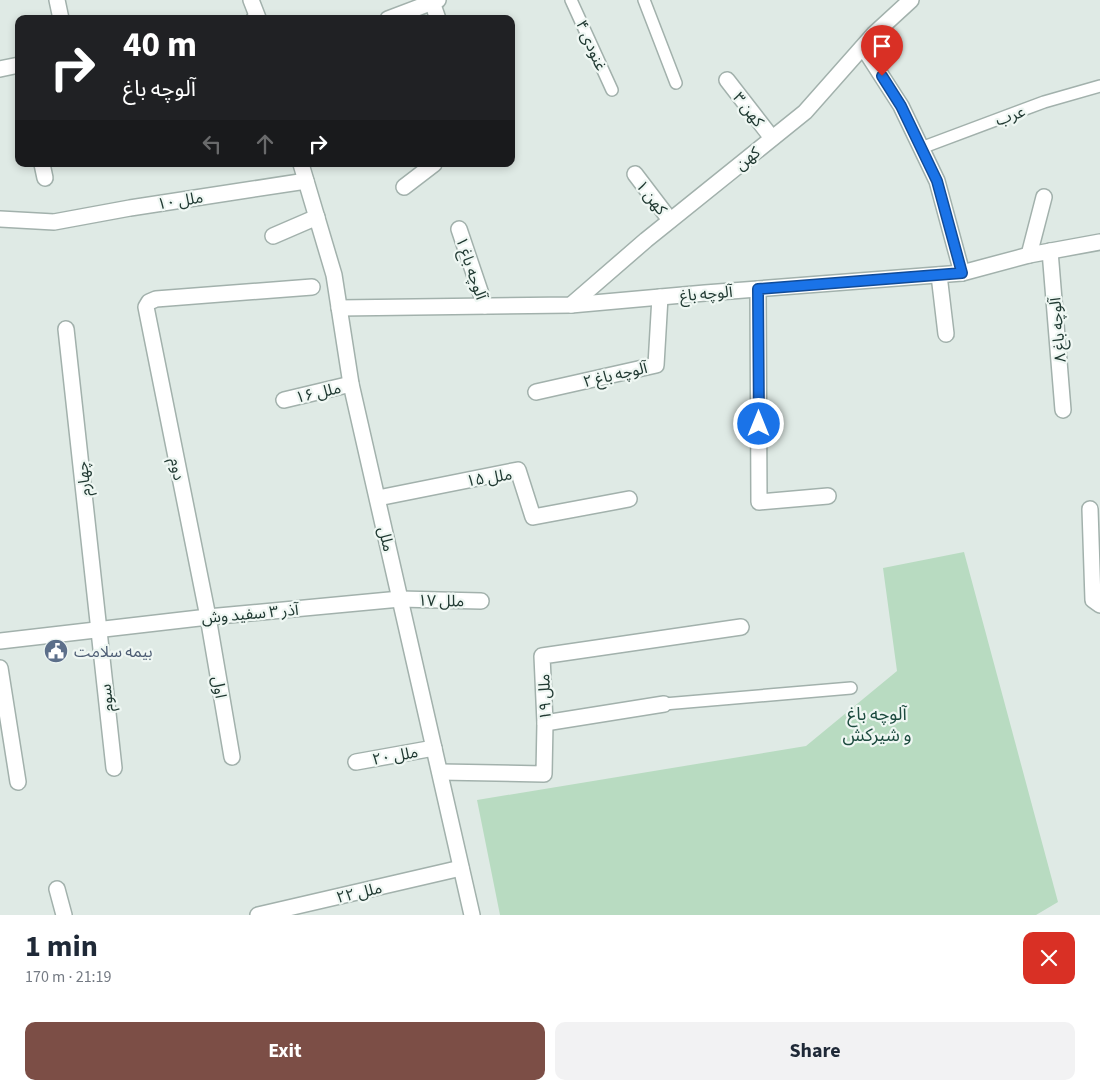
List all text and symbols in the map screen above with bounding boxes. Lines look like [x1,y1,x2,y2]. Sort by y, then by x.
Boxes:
street label: ۴ غنودی [570,17,612,74]
text: 40 m [123,20,197,70]
pin [861,25,903,76]
icon: arrive [868,32,896,60]
icon: right [40,35,105,100]
text: آلوچه باغ [123,73,196,105]
street label: ۳ کهن [728,88,769,132]
street label: عرب [992,100,1028,131]
icon: left [198,130,226,158]
icon: ahead [251,130,279,158]
icon: right [304,130,332,158]
street label: کهن [730,142,765,176]
street label: ۱ کهن [631,176,672,220]
street label: ۱۰ ملل [156,186,205,215]
street label: ۱ آلوچه باغ [449,234,493,304]
street label: آلوچه باغ [679,281,735,308]
street label: ۸ آلوچه باغ [1044,295,1073,363]
street label: ۲ آلوچه باغ [581,357,651,394]
street label: ۱۶ ملل [293,377,343,409]
position arrow [732,397,784,449]
street label: دوم [163,456,190,483]
street label: چهارم [71,460,98,498]
street label: ملل ۱۵ [465,463,514,492]
street label: ملل [373,525,400,554]
street label: ملل ۱۷ [418,590,464,612]
street label: آذر ۳ سفید وش [201,599,301,629]
public building icon: بیمه سلامت [43,638,69,664]
place label: بیمه سلامت [74,641,153,663]
street label: ملل ۱۹ [533,673,557,721]
street label: اول [206,674,232,700]
street label: سوم [95,683,120,713]
district label: آلوچه باغ و شیرکش [842,702,912,748]
street label: ۲۰ ملل [370,741,420,771]
street label: ۲۲ ملل [334,877,384,909]
text: 1 min [25,925,98,968]
button: close [1023,932,1075,984]
text: 170 m · 21:19 [25,966,112,988]
button: Exit [25,1022,545,1080]
button: Share [555,1022,1075,1080]

